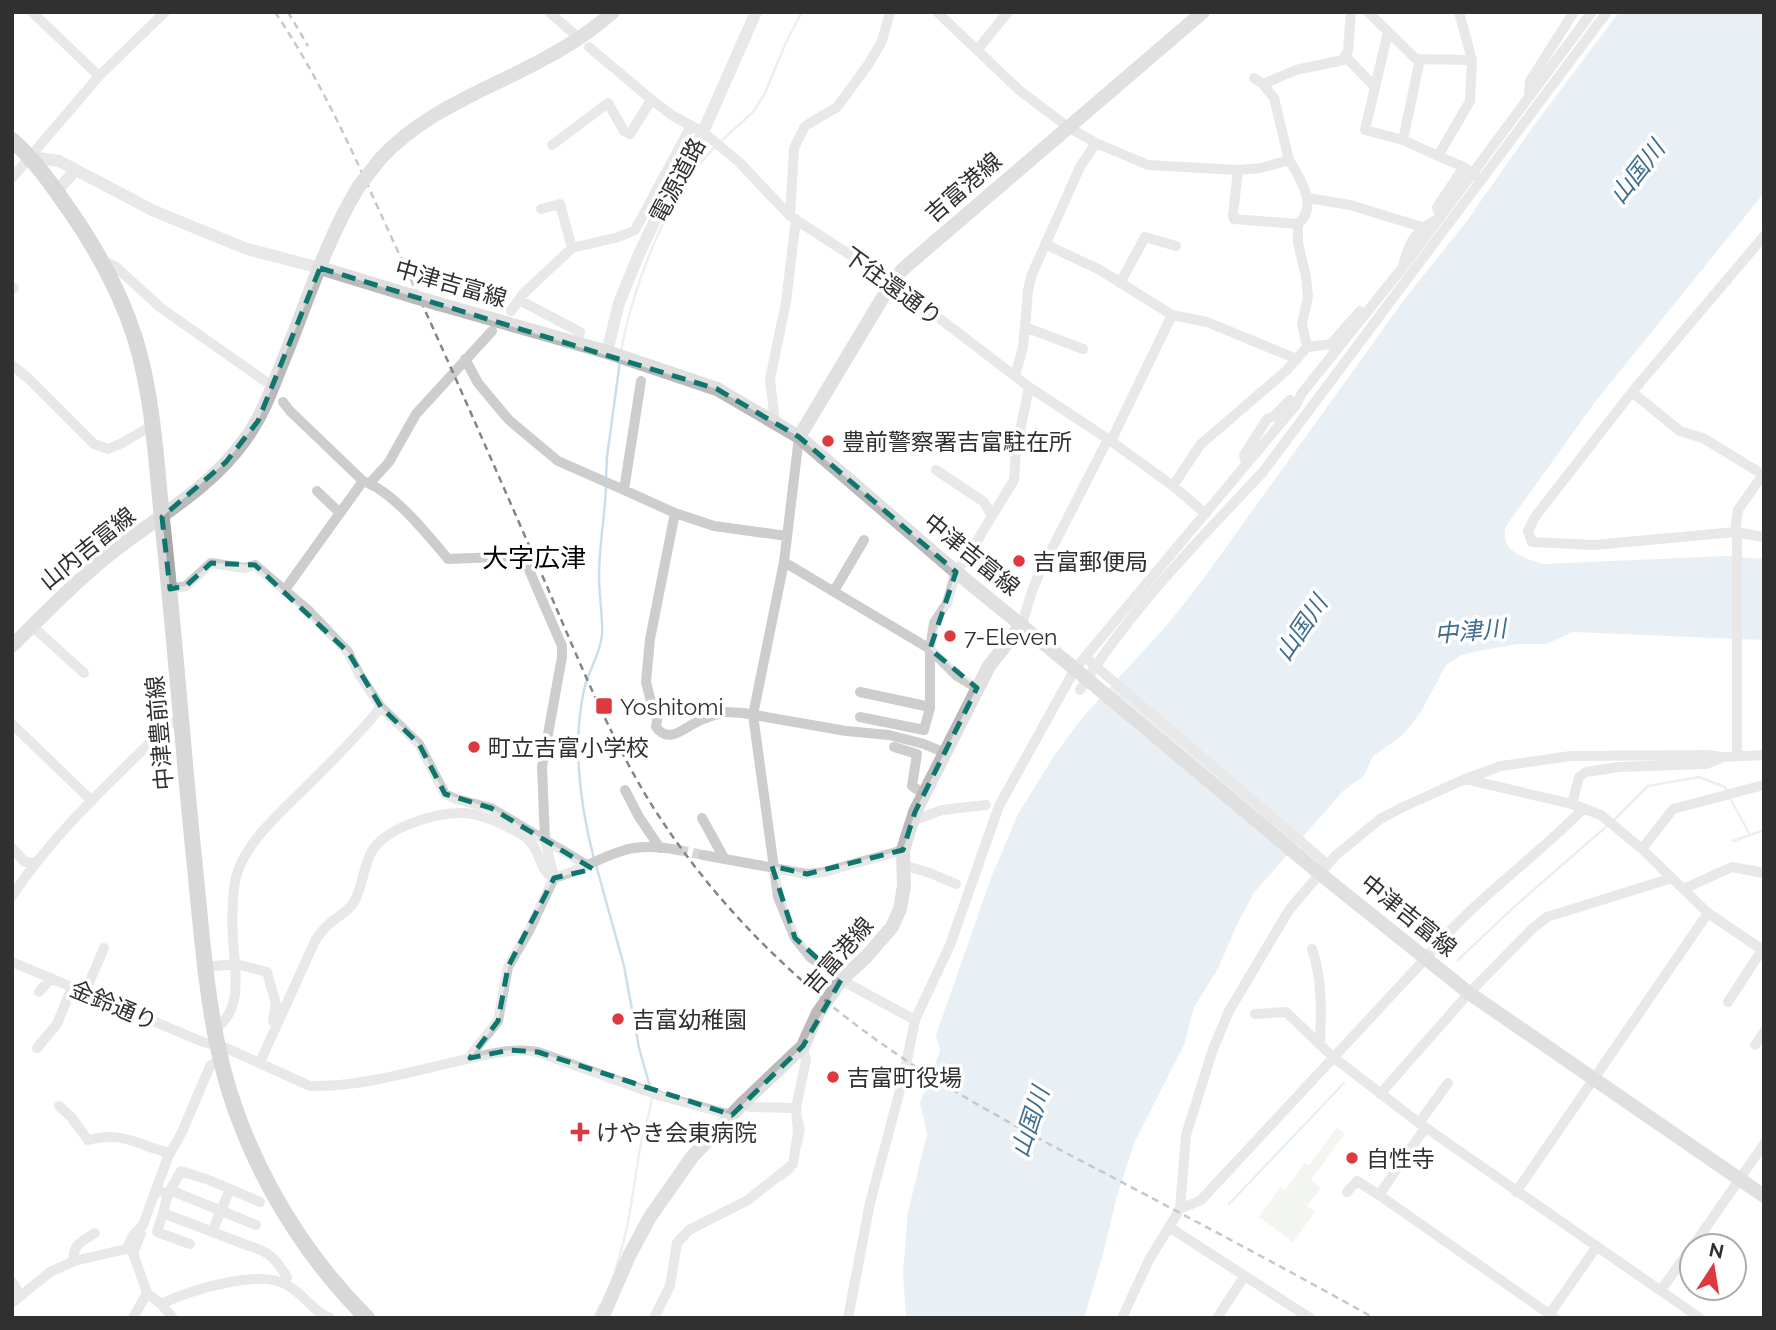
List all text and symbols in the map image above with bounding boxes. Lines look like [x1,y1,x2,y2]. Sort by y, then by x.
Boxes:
water label: 山国川 [1603,132,1672,209]
street label: 電源道路 [643,133,711,227]
street label: 吉富港線 [919,147,1007,227]
street label: 下往還通り [839,241,947,331]
street label: 中津吉富線 [392,254,510,312]
place label: 豊前警察署吉富駐在所 [842,428,1072,455]
marker: 豊前警察署吉富駐在所 [820,433,836,449]
street label: 山内吉富線 [34,501,140,595]
street label: 中津吉富線 [919,507,1025,601]
district label: 大字広津 [482,543,586,573]
place label: 吉富郵便局 [1033,548,1148,575]
marker: 吉富郵便局 [1011,553,1027,569]
water label: 山国川 [1269,588,1335,666]
water label: 中津川 [1433,613,1510,649]
place label: 7-Eleven [964,623,1058,650]
marker: 7-Eleven [942,628,958,644]
street label: 中津豊前線 [141,675,177,791]
place label: Yoshitomi [620,693,723,720]
marker: Yoshitomi [594,696,614,716]
place label: 町立吉富小学校 [488,734,649,761]
marker: 町立吉富小学校 [466,739,482,755]
street label: 中津吉富線 [1356,868,1462,962]
street label: 吉富港線 [798,911,878,999]
street label: 金鈴通り [66,975,162,1035]
place label: 吉富幼稚園 [632,1006,747,1033]
marker: 吉富幼稚園 [610,1011,626,1027]
place label: 吉富町役場 [847,1064,962,1091]
marker: 吉富町役場 [825,1069,841,1085]
water label: 山国川 [1005,1080,1056,1161]
place label: けやき会東病院 [596,1119,757,1146]
marker: けやき会東病院 [570,1122,590,1142]
place label: 自性寺 [1366,1145,1435,1172]
marker: 自性寺 [1344,1150,1360,1166]
north arrow [1678,1232,1748,1302]
text: N [1707,1238,1726,1263]

